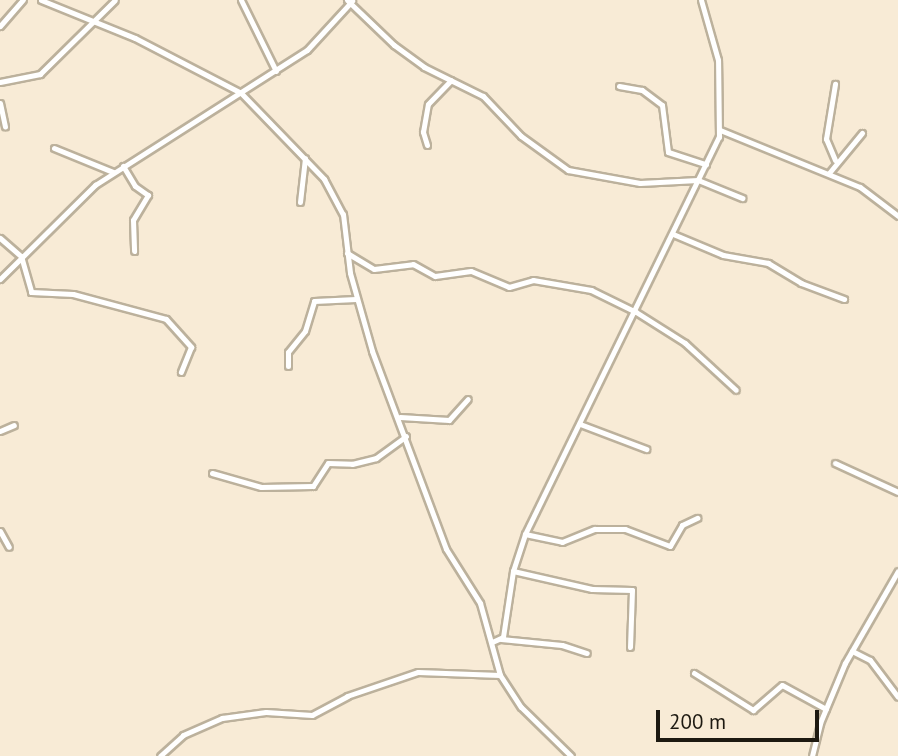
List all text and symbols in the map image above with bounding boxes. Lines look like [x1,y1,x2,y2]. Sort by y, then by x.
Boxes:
scale bar [660,696,823,740]
text: 200 m [669,708,726,735]

